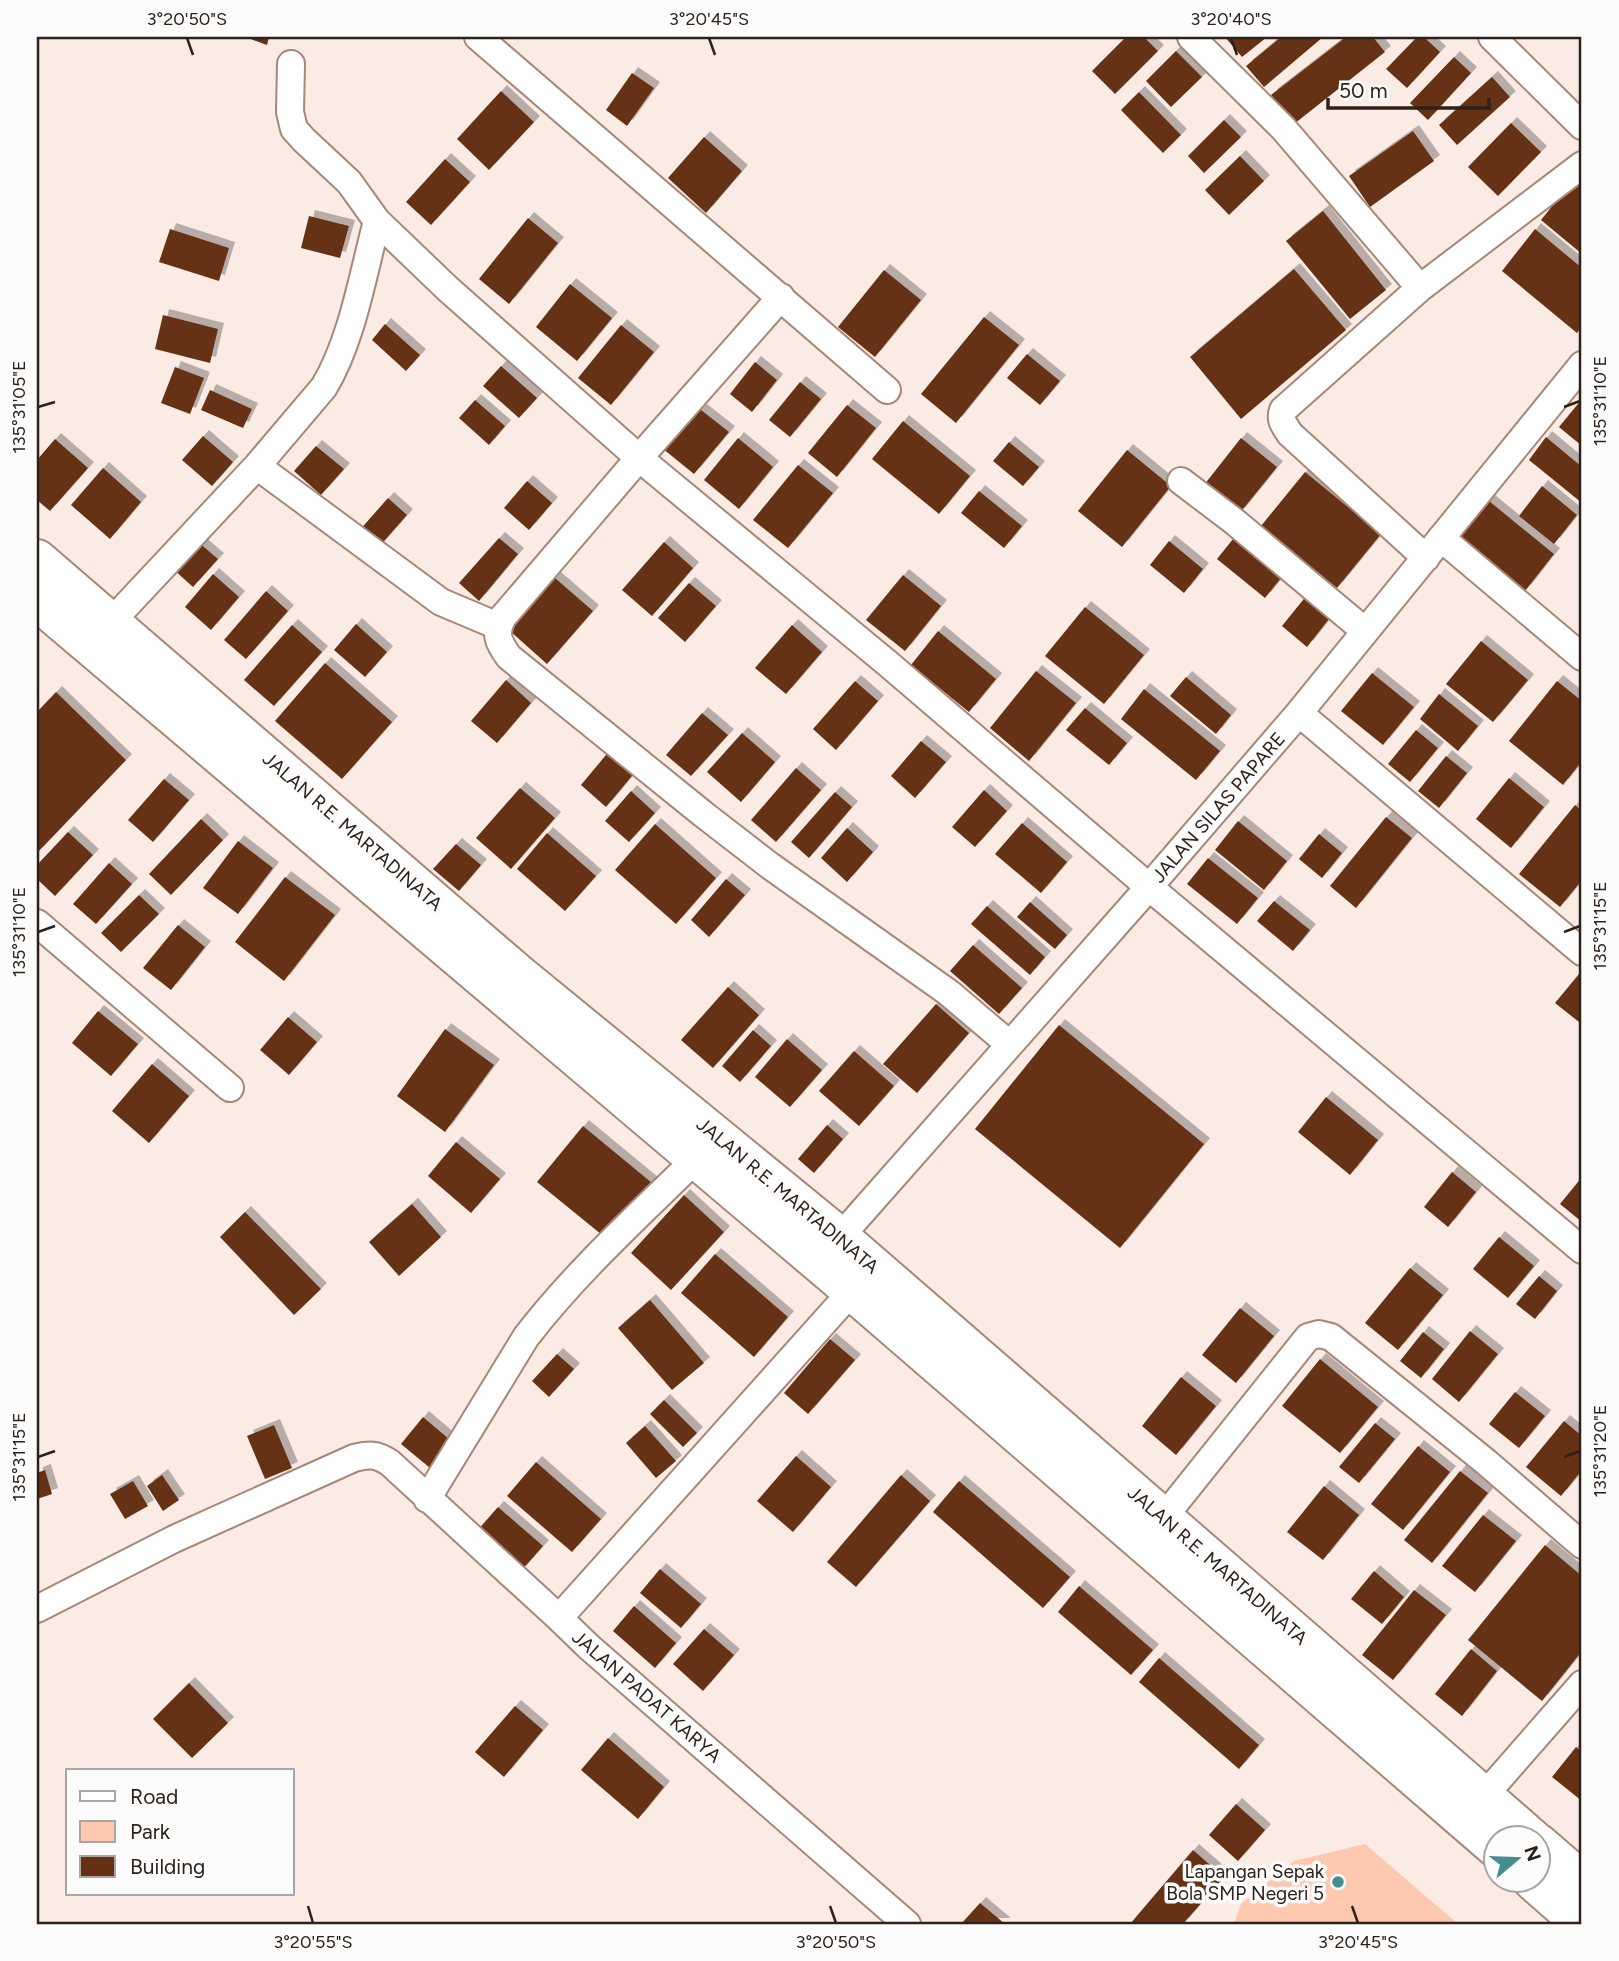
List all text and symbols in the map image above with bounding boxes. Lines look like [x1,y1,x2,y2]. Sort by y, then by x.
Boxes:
text: 3°20'50"S [147,8,227,30]
text: 3°20'45"S [669,8,749,30]
text: 3°20'40"S [1190,8,1272,30]
scale bar [1328,66,1490,110]
text: 50 m [1339,78,1388,103]
text: 135°31'10"E [1589,356,1611,446]
text: 135°31'05"E [8,360,30,454]
street label: JALAN SILAS PAPARE [1147,727,1290,887]
street label: JALAN R.E. MARTADINATA [258,747,447,916]
text: 135°31'15"E [1589,881,1611,971]
text: 135°31'10"E [8,887,30,977]
street label: JALAN R.E. MARTADINATA [692,1112,884,1278]
text: 135°31'20"E [1589,1404,1611,1498]
text: 135°31'15"E [8,1412,30,1502]
street label: JALAN R.E. MARTADINATA [1123,1481,1312,1650]
street label: JALAN PADAT KARYA [567,1625,726,1768]
legend [66,1769,294,1895]
text: Road [130,1784,178,1809]
text: Park [130,1819,171,1844]
north arrow [1482,1825,1552,1895]
text: N [1519,1843,1546,1864]
text: Building [130,1854,205,1879]
place label: Lapangan Sepak Bola SMP Negeri 5 [1166,1860,1325,1905]
marker: Lapangan Sepak Bola SMP Negeri 5 [1330,1874,1346,1890]
text: 3°20'55"S [273,1931,353,1953]
text: 3°20'50"S [796,1931,876,1953]
text: 3°20'45"S [1318,1931,1398,1953]

